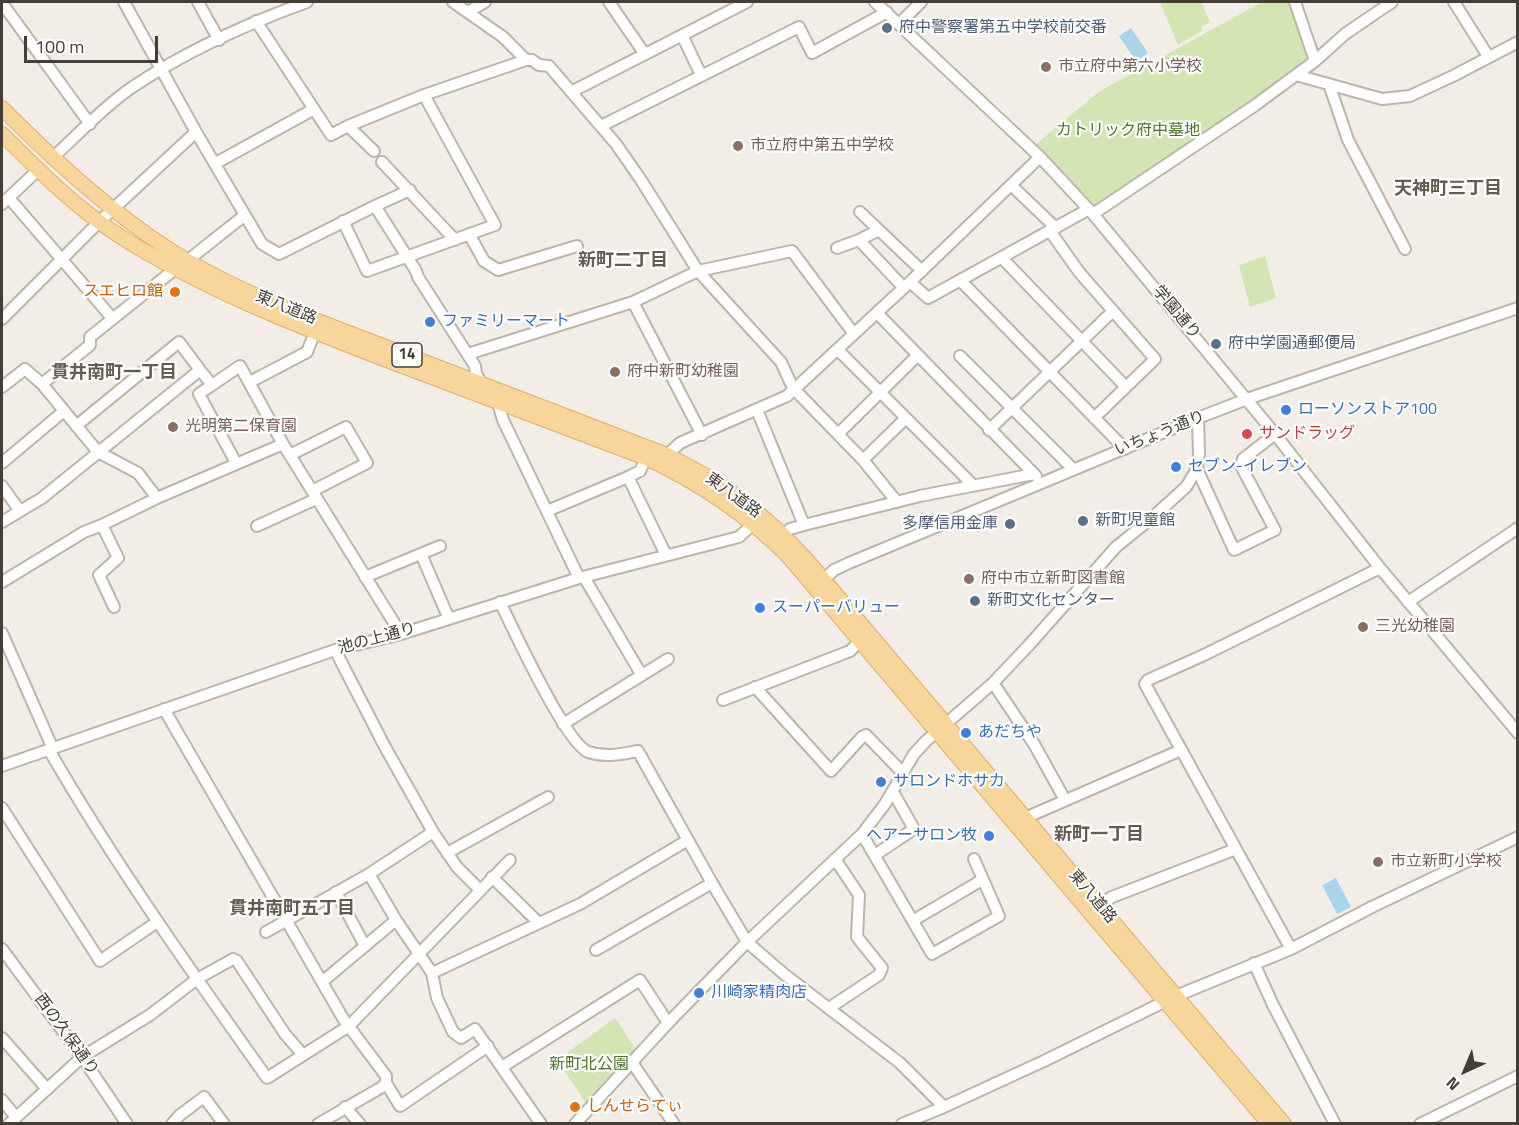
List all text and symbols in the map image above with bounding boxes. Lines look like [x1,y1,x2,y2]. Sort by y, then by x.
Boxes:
place label: 府中警察署第五中学校前交番 [899,18,1107,38]
marker: 府中警察署第五中学校前交番 [880,21,894,35]
scale bar [27,24,160,62]
text: 100 m [35,33,84,60]
place label: 市立府中第六小学校 [1058,57,1202,77]
marker: 市立府中第六小学校 [1039,60,1053,74]
park label: カトリック府中墓地 [1056,121,1200,141]
place label: 市立府中第五中学校 [750,136,894,156]
marker: 市立府中第五中学校 [731,139,745,153]
district label: 天神町三丁目 [1394,179,1502,201]
district label: 新町二丁目 [578,251,668,273]
place label: スエヒロ館 [83,282,163,302]
street label: 学園通り [1148,282,1204,344]
marker: スエヒロ館 [168,285,182,299]
street label: 東八道路 [253,287,319,329]
place label: ファミリーマート [442,312,570,332]
marker: ファミリーマート [423,315,437,329]
place label: 府中学園通郵便局 [1228,334,1356,354]
marker: 府中学園通郵便局 [1209,337,1223,351]
road number: 14 [392,343,422,367]
place label: 府中新町幼稚園 [627,362,739,382]
district label: 貫井南町一丁目 [51,363,177,385]
marker: 府中新町幼稚園 [608,365,622,379]
place label: ローソンストア100 [1298,400,1437,420]
marker: ローソンストア100 [1279,403,1293,417]
street label: いちょう通り [1112,407,1208,461]
place label: 光明第二保育園 [185,417,297,437]
marker: 光明第二保育園 [166,420,180,434]
place label: サンドラッグ [1259,424,1355,444]
marker: サンドラッグ [1240,427,1254,441]
place label: セブン-イレブン [1188,457,1307,477]
marker: セブン-イレブン [1169,460,1183,474]
street label: 東八道路 [701,469,765,523]
place label: 新町児童館 [1095,511,1175,531]
place label: 多摩信用金庫 [902,514,998,534]
marker: 新町児童館 [1076,514,1090,528]
marker: 多摩信用金庫 [1003,517,1017,531]
place label: 府中市立新町図書館 [981,569,1125,589]
marker: 府中市立新町図書館 [962,572,976,586]
place label: 新町文化センター [987,591,1115,611]
marker: 新町文化センター [968,594,982,608]
place label: スーパーバリュー [772,598,900,618]
marker: スーパーバリュー [753,601,767,615]
place label: 三光幼稚園 [1375,617,1455,637]
street label: 池の上通り [336,619,418,659]
marker: 三光幼稚園 [1356,620,1370,634]
place label: あだちや [978,723,1042,743]
marker: あだちや [959,726,973,740]
place label: サロンドホサカ [893,772,1005,792]
marker: サロンドホサカ [874,775,888,789]
district label: 新町一丁目 [1054,825,1144,847]
place label: ヘアーサロン牧 [866,826,977,846]
marker: ヘアーサロン牧 [982,829,996,843]
place label: 市立新町小学校 [1390,852,1502,872]
marker: 市立新町小学校 [1371,855,1385,869]
street label: 東八道路 [1064,866,1120,928]
district label: 貫井南町五丁目 [229,899,355,921]
place label: 川崎家精肉店 [711,983,807,1003]
marker: 川崎家精肉店 [692,986,706,1000]
street label: 西の久保通り [30,991,102,1079]
north arrow [1435,1041,1495,1101]
park label: 新町北公園 [549,1055,629,1075]
text: N [1440,1071,1465,1096]
place label: しんせらてぃ [587,1097,683,1117]
marker: しんせらてぃ [568,1100,582,1114]

